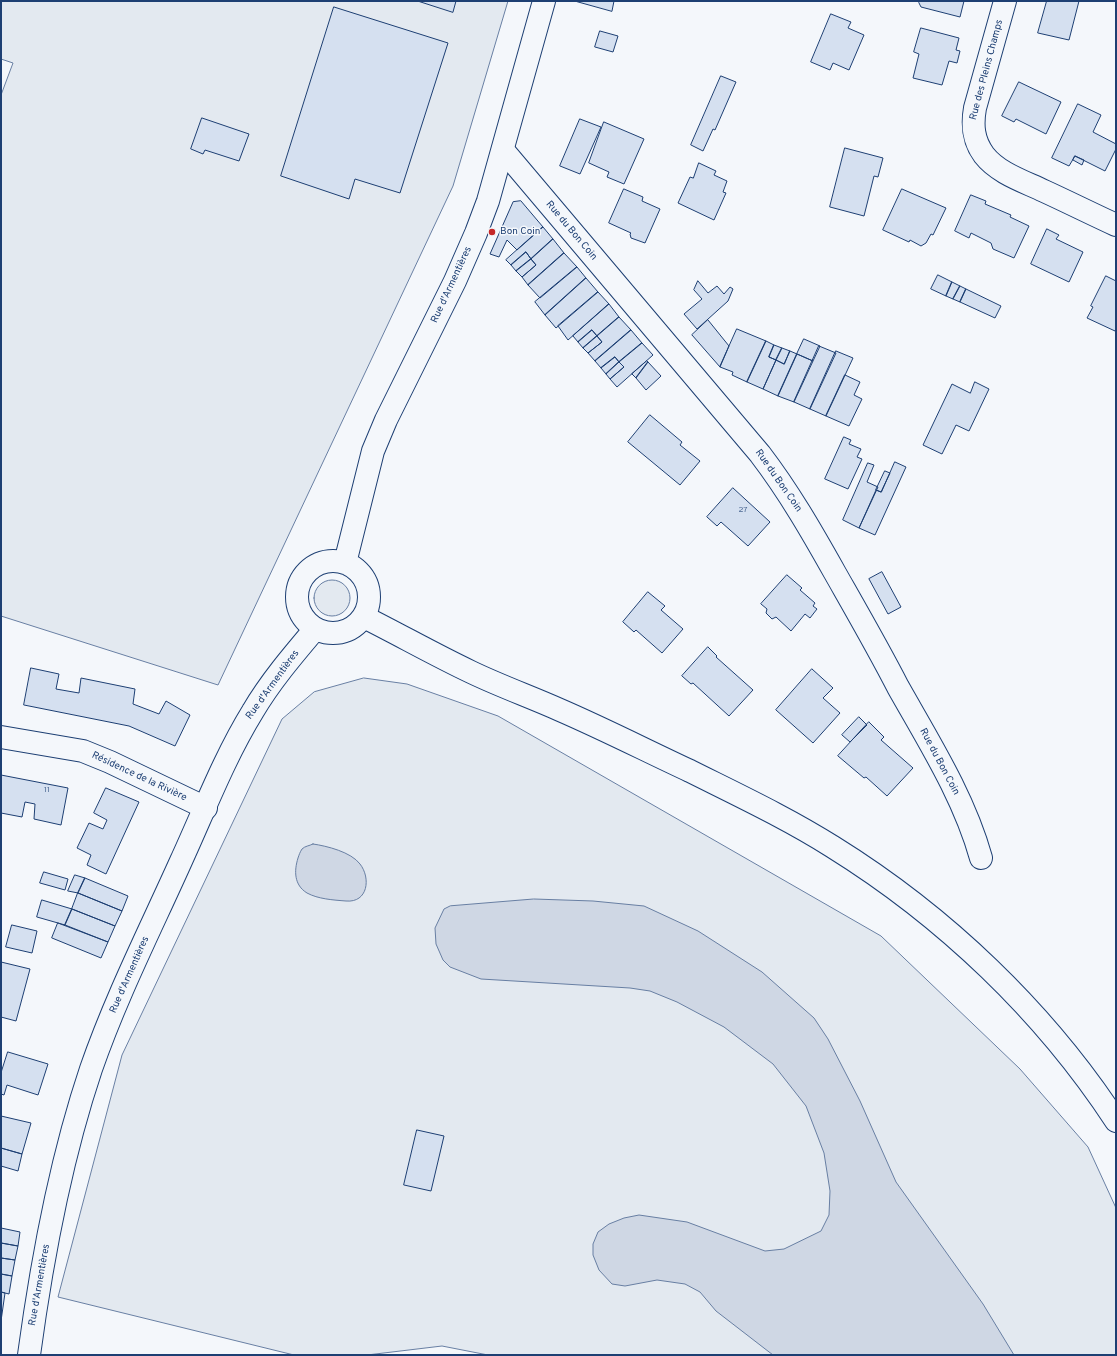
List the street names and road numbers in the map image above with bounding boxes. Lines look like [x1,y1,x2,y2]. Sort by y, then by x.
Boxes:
street label: Rue des Pleins Champs [968,18,1006,122]
street label: Rue du Bon Coin [543,199,599,263]
street label: Rue d'Armentières [429,245,475,325]
street label: Rue du Bon Coin [752,447,804,515]
street label: Rue d'Armentières [244,648,302,722]
street label: Rue du Bon Coin [916,727,962,797]
street label: Résidence de la Rivière [90,750,188,804]
street label: Rue d'Armentières [108,935,152,1015]
street label: Rue d'Armentières [27,1243,53,1327]

